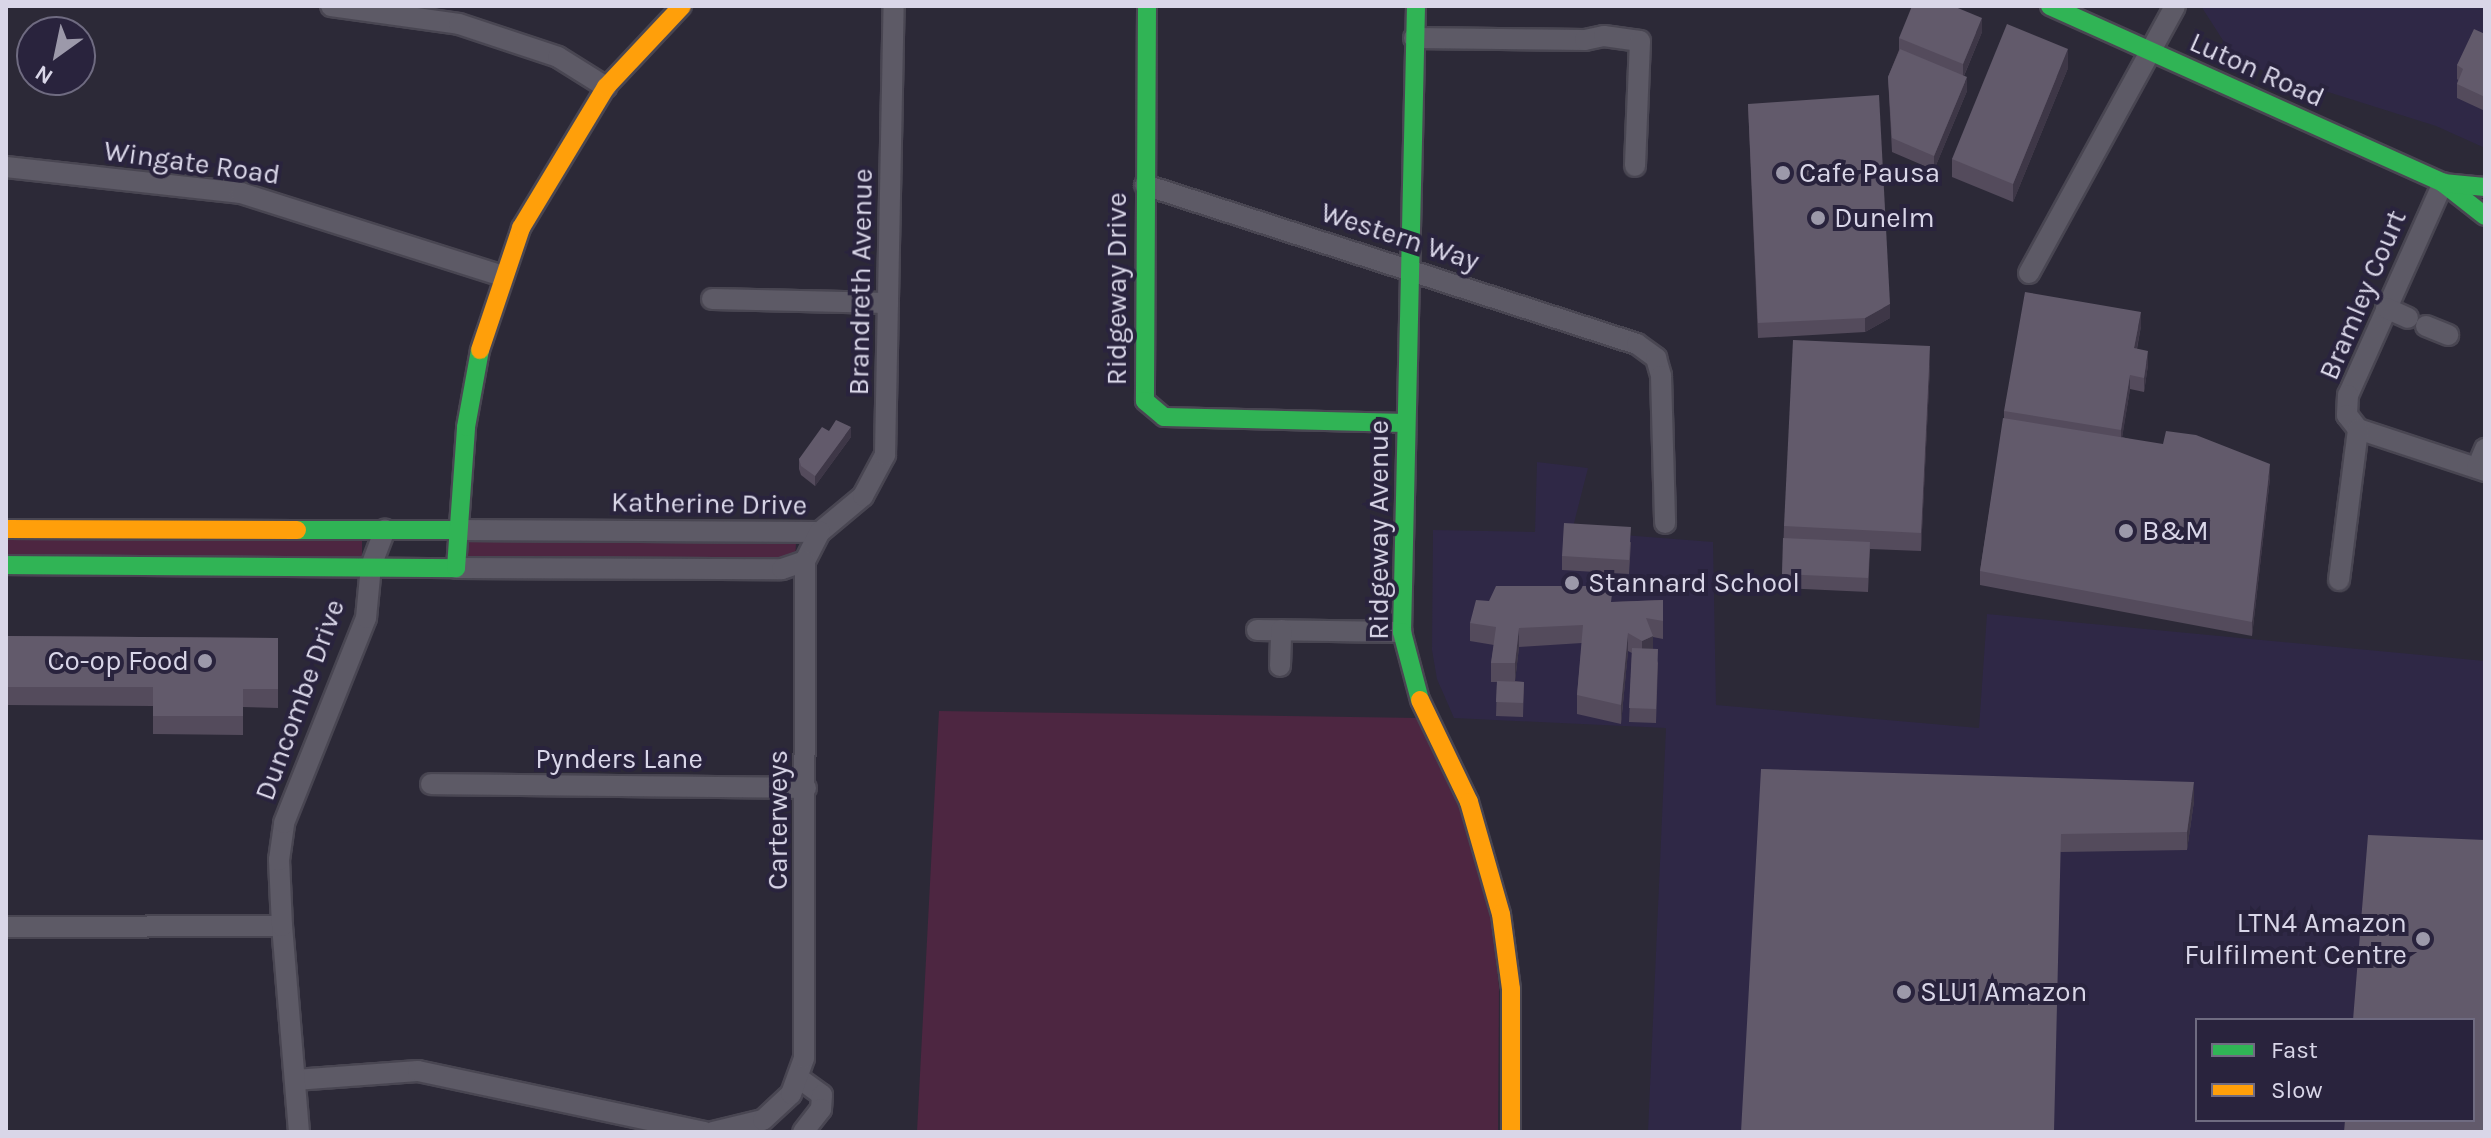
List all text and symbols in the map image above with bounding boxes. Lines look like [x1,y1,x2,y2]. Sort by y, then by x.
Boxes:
north arrow [16,16,96,96]
street label: Luton Road [2184,25,2330,115]
text: N [30,59,58,90]
street label: Wingate Road [102,134,282,192]
place label: Cafe Pausa [1799,156,1940,190]
marker: Cafe Pausa [1774,164,1792,182]
street label: Brandreth Avenue [842,168,880,396]
street label: Ridgeway Drive [1100,192,1134,386]
street label: Western Way [1317,196,1483,278]
place label: Dunelm [1834,201,1935,235]
street label: Bramley Court [2312,205,2414,385]
marker: Dunelm [1809,209,1827,227]
street label: Ridgeway Avenue [1362,420,1396,640]
street label: Katherine Drive [611,485,807,523]
place label: B&M [2142,514,2209,548]
marker: B&M [2117,522,2135,540]
place label: Stannard School [1588,566,1800,600]
marker: Stannard School [1563,574,1581,592]
street label: Duncombe Drive [248,595,352,805]
place label: Co-op Food [47,644,189,678]
marker: Co-op Food [196,652,214,670]
street label: Pynders Lane [535,742,703,776]
street label: Carterweys [761,750,795,890]
place label: LTN4 Amazon Fulfilment Centre [2184,906,2407,972]
marker: LTN4 Amazon Fulfilment Centre [2414,930,2432,948]
place label: SLU1 Amazon [1920,975,2087,1009]
marker: SLU1 Amazon [1895,983,1913,1001]
legend [2195,1018,2475,1122]
text: Fast [2271,1036,2318,1064]
text: Slow [2271,1076,2323,1104]

